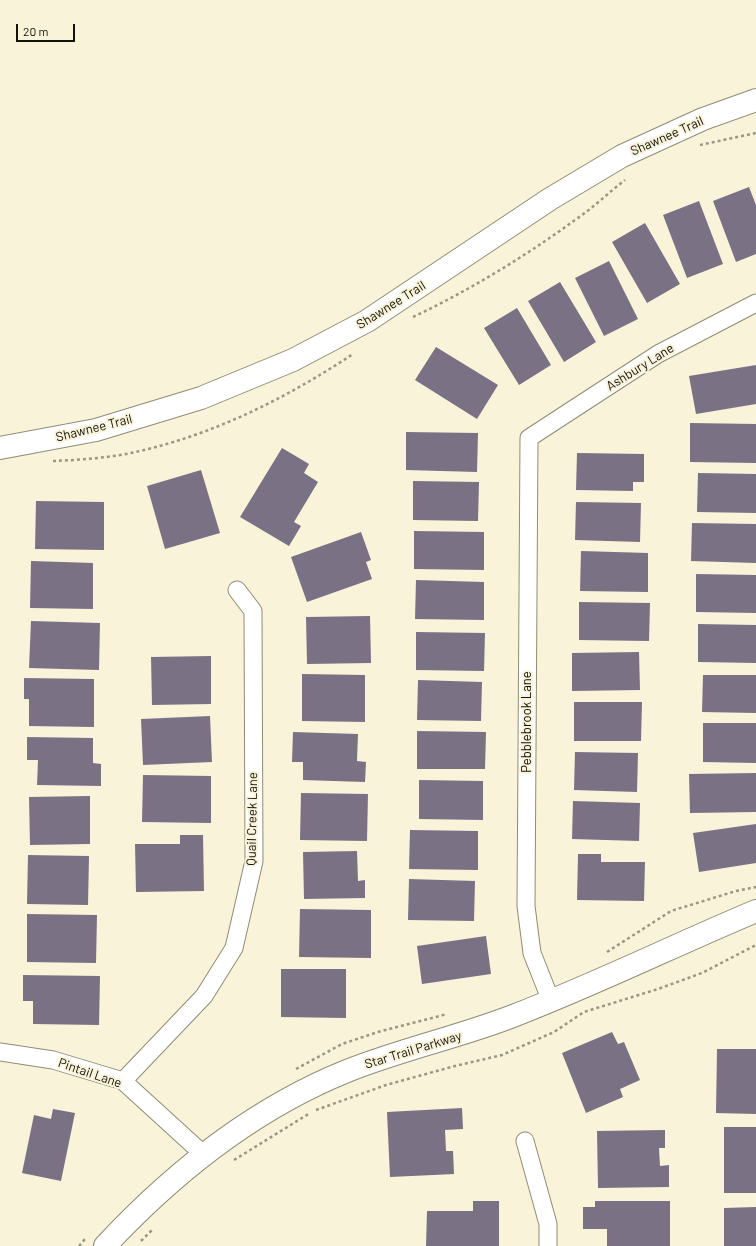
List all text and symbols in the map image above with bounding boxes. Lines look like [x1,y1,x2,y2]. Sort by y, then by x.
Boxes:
scale bar [18,16,77,42]
text: 20 m [23,24,49,38]
street label: Shawnee Trail [628,113,706,159]
street label: Shawnee Trail [354,278,428,332]
street label: Ashbury Lane [603,340,677,394]
street label: Shawnee Trail [54,411,134,445]
street label: Pebblebrook Lane [519,671,535,773]
street label: Quail Creek Lane [243,772,261,866]
street label: Star Trail Parkway [363,1028,463,1072]
street label: Pintail Lane [56,1055,124,1091]

